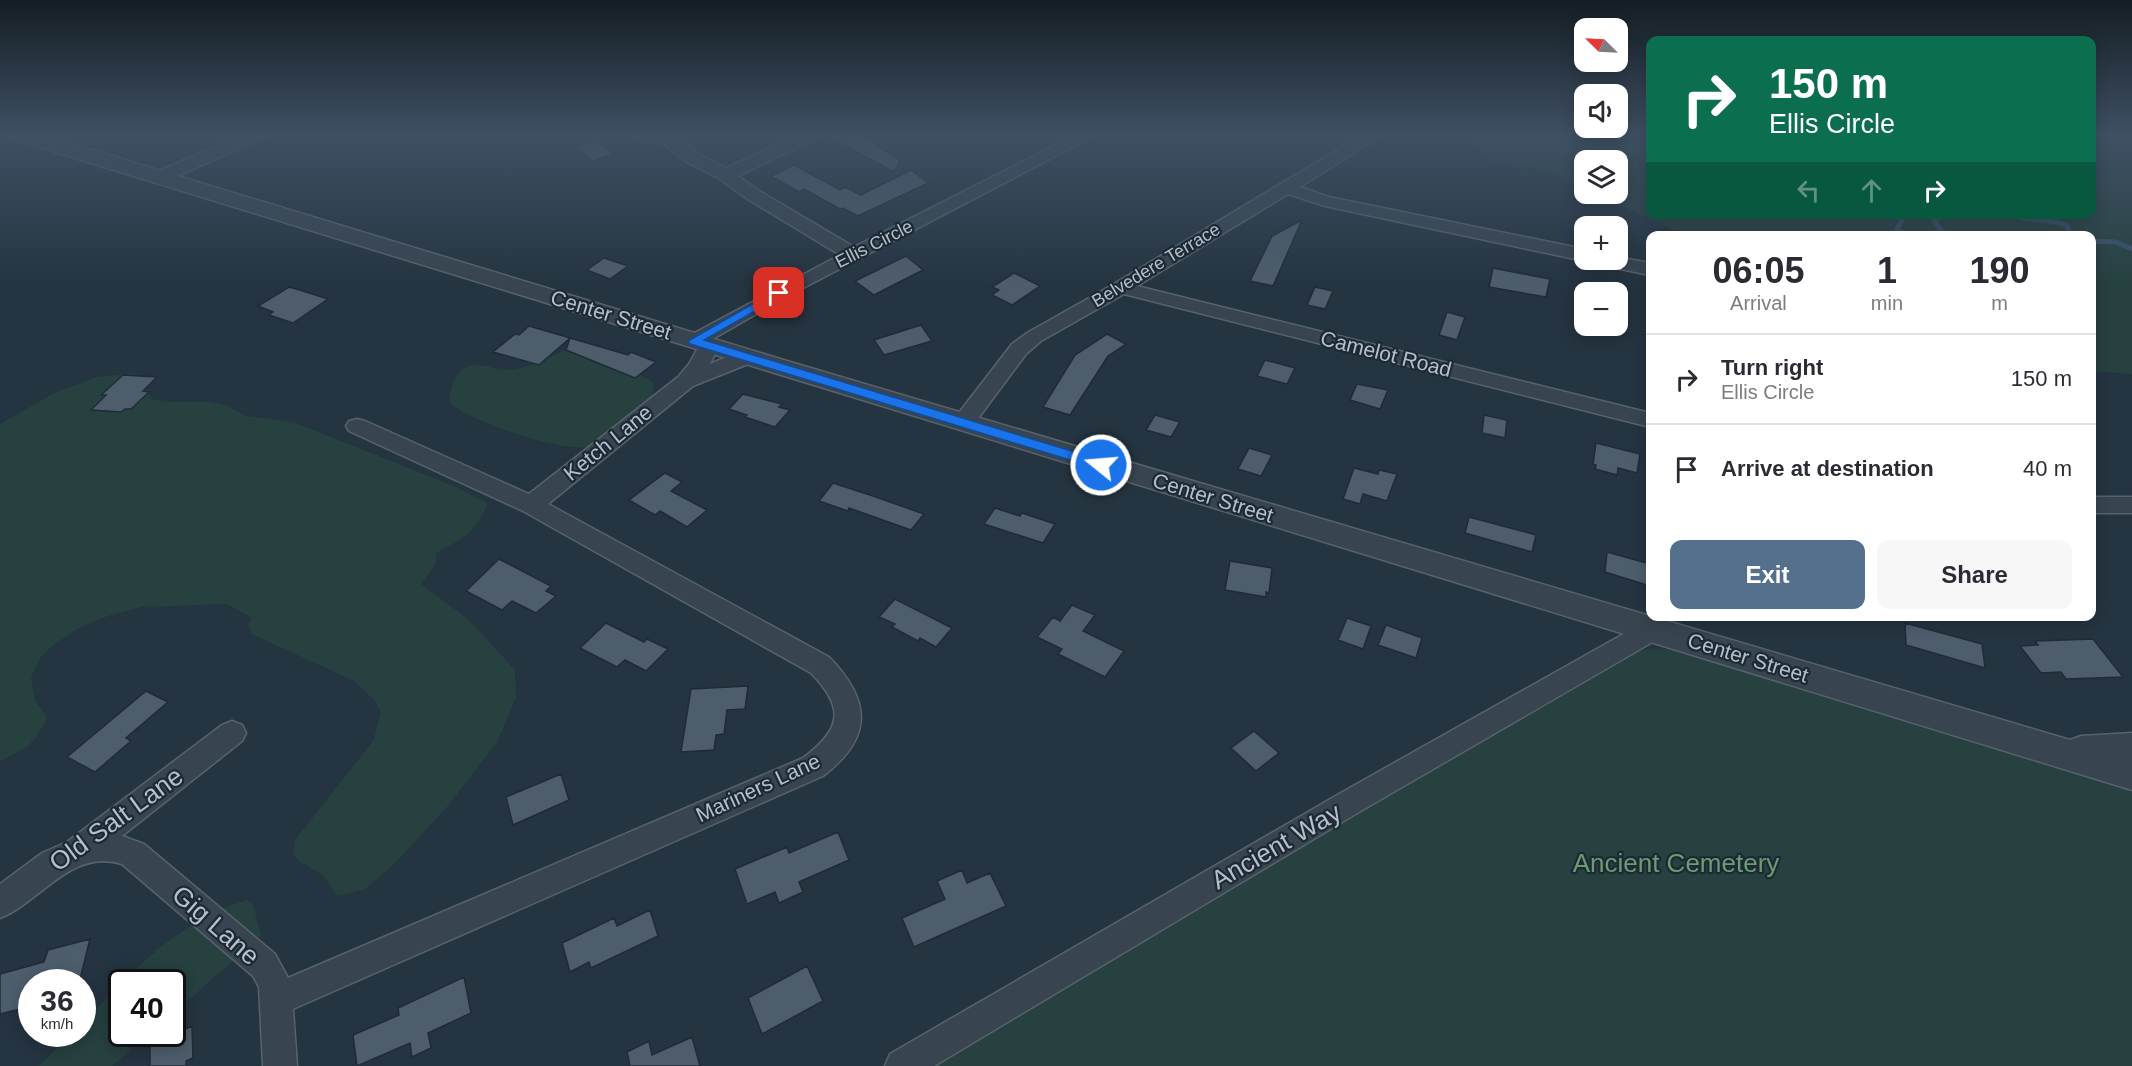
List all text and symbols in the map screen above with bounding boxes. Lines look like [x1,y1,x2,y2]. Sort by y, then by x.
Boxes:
north arrow [1574,18,1628,72]
map controls [1574,18,1628,336]
icon: right [1670,60,1748,138]
text: 150 m [1769,60,1888,107]
button: sound [1574,84,1628,138]
text: Ellis Circle [1769,109,1895,139]
button: layers [1574,150,1628,204]
icon: left [1792,174,1825,207]
icon: ahead [1855,174,1888,207]
icon: right [1918,174,1951,207]
street label: Ellis Circle [832,216,916,272]
button: + [1574,216,1628,270]
street label: Belvedere Terrace [1088,219,1224,311]
text: 06:05 [1712,250,1804,291]
text: 1 [1877,250,1897,291]
text: 190 [1969,250,2030,291]
pin [753,267,804,318]
icon: arrive [762,276,795,309]
button: − [1574,282,1628,336]
street label: Center Street [548,285,674,344]
text: Arrival [1730,292,1787,314]
text: min [1871,292,1903,314]
text: m [1991,292,2008,314]
street label: Camelot Road [1318,326,1454,381]
text: Turn right [1721,355,1823,380]
icon: right [1670,363,1703,396]
text: 150 m [2011,366,2072,391]
text: Ellis Circle [1721,381,1814,403]
street label: Ketch Lane [559,400,656,485]
position arrow [1069,433,1133,497]
icon: arrive [1670,453,1703,486]
text: Arrive at destination [1721,456,1934,481]
text: 40 m [2023,456,2072,481]
street label: Center Street [1150,468,1276,527]
button: Exit [1670,540,1865,609]
button: Share [1877,540,2072,609]
street label: Center Street [1685,628,1811,687]
street label: Mariners Lane [692,749,823,826]
street label: Old Salt Lane [43,761,189,877]
street label: Ancient Way [1206,797,1346,895]
park label: Ancient Cemetery [1573,848,1779,878]
street label: Gig Lane [166,879,266,971]
speed limit sign: 40 [108,969,186,1047]
text: 36 [40,984,74,1017]
text: km/h [41,1015,73,1032]

